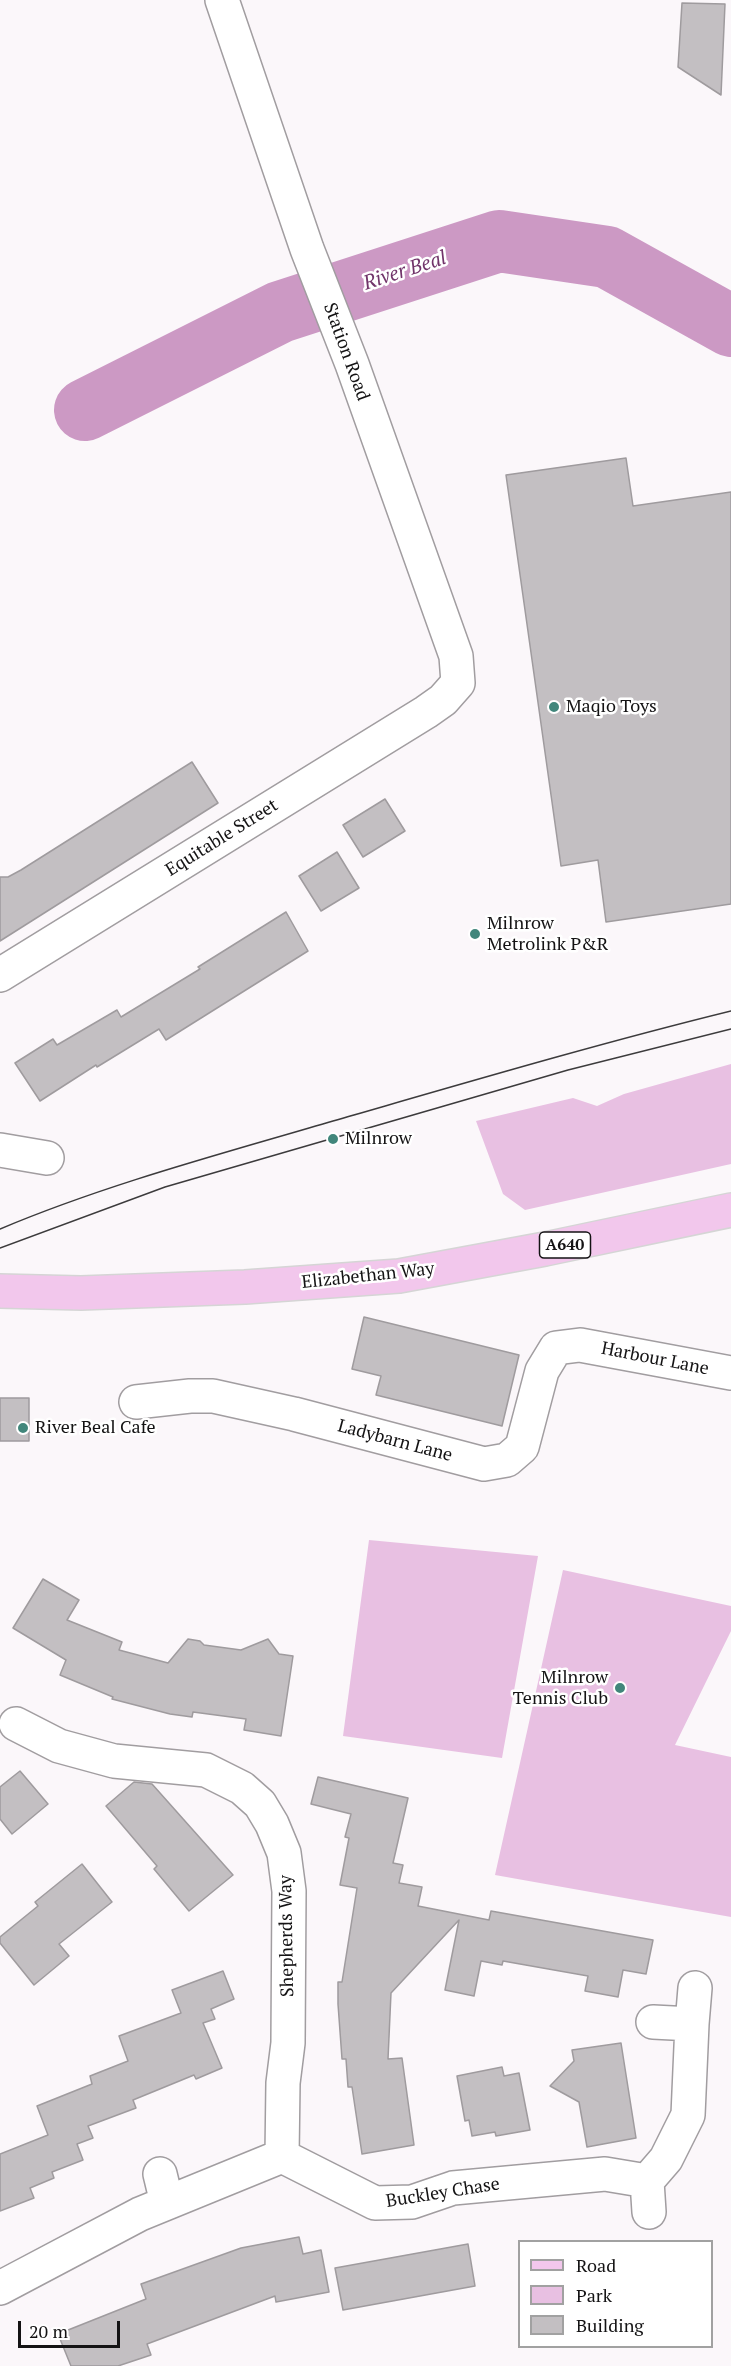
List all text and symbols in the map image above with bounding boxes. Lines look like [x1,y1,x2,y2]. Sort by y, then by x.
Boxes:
water label: River Beal [360,246,450,296]
street label: Station Road [318,300,374,404]
place label: Maqio Toys [566,696,657,718]
marker: Maqio Toys [547,700,561,714]
street label: Equitable Street [162,795,282,881]
place label: Milnrow Metrolink P&R [487,913,608,956]
marker: Milnrow Metrolink P&R [468,927,482,941]
place label: Milnrow [345,1128,412,1150]
marker: Milnrow [326,1132,340,1146]
road number: A640 [540,1232,590,1258]
street label: Elizabethan Way [301,1258,435,1294]
street label: Harbour Lane [599,1338,711,1380]
street label: Ladybarn Lane [335,1415,455,1467]
place label: River Beal Cafe [35,1417,156,1439]
marker: River Beal Cafe [16,1421,30,1435]
place label: Milnrow Tennis Club [513,1667,608,1710]
marker: Milnrow Tennis Club [613,1681,627,1695]
street label: Shepherds Way [275,1875,299,1997]
street label: Buckley Chase [385,2173,501,2213]
legend [518,2240,713,2348]
text: Road [576,2253,616,2277]
text: Park [576,2283,612,2307]
scale bar [21,2309,123,2347]
text: Building [576,2313,644,2337]
text: 20 m [29,2319,68,2343]

